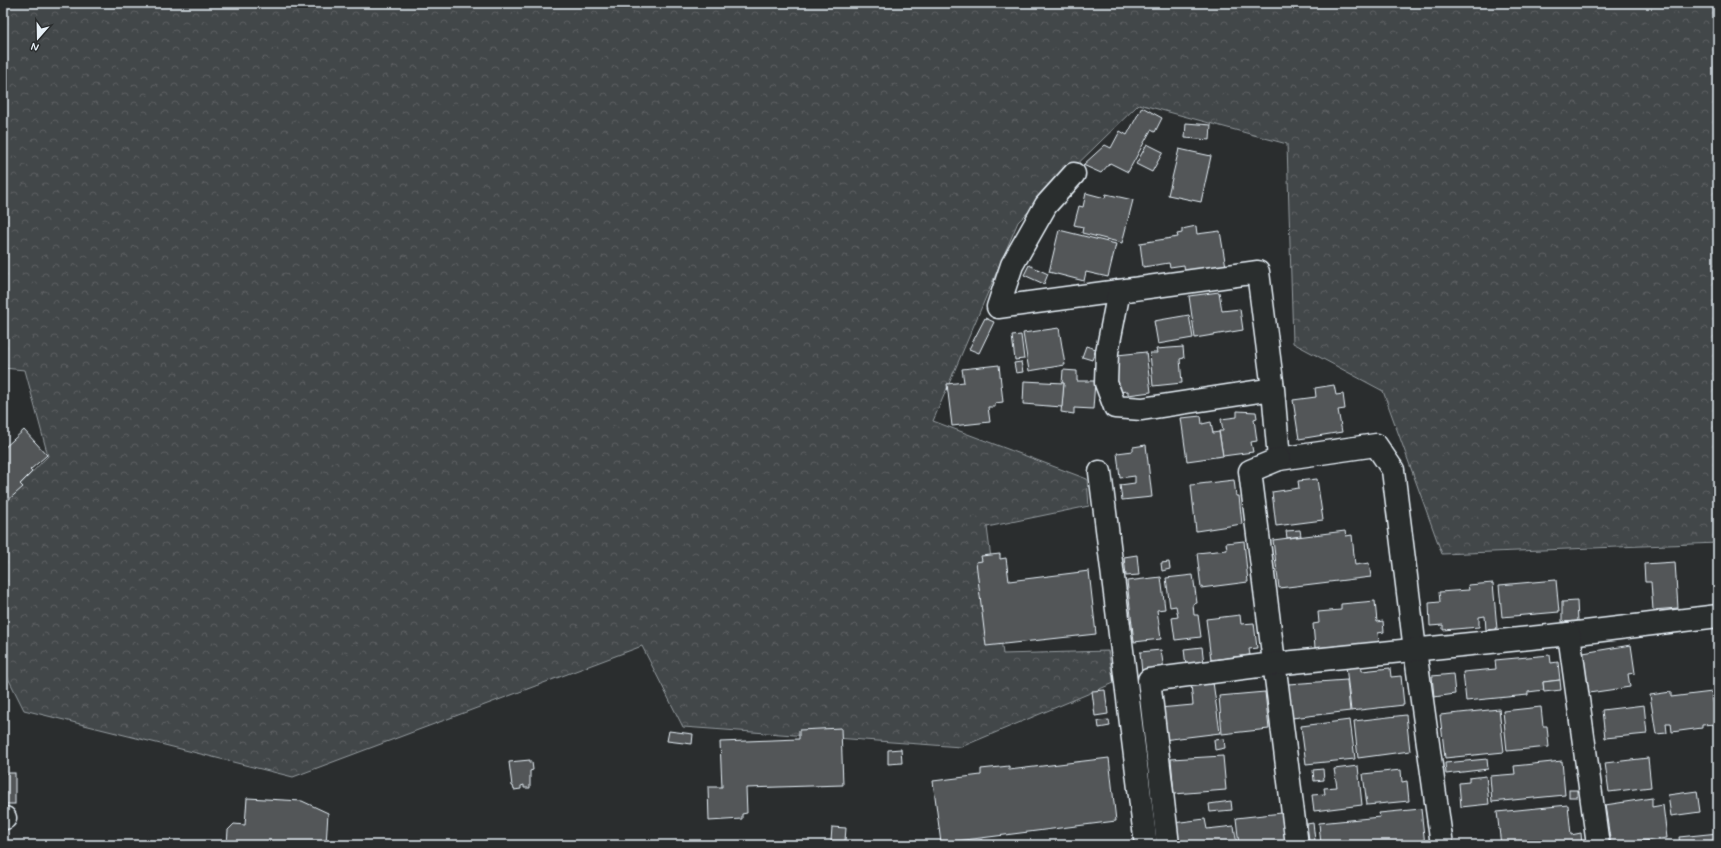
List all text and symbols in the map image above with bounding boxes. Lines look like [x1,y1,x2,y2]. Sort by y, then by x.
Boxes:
north arrow [18,18,58,58]
text: N [29,39,41,54]

